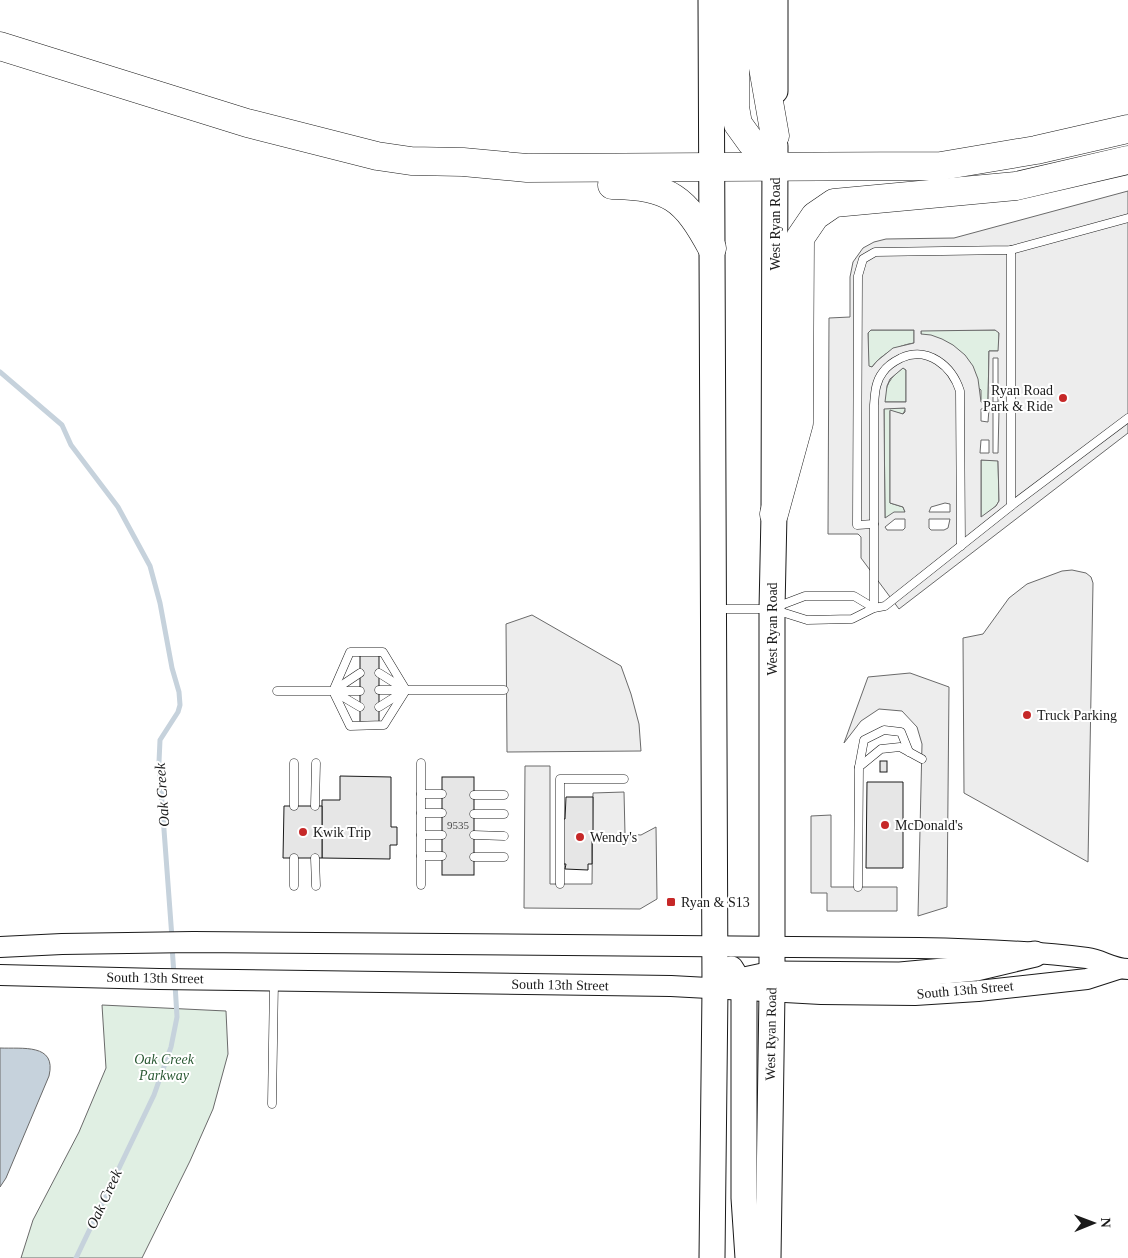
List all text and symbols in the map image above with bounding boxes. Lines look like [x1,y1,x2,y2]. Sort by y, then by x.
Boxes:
street label: West Ryan Road [768,177,783,271]
place label: Ryan Road Park & Ride [983,383,1053,414]
marker: Ryan Road Park & Ride [1057,392,1069,404]
street label: West Ryan Road [765,582,780,676]
place label: Truck Parking [1037,708,1117,723]
marker: Truck Parking [1021,709,1033,721]
water label: Oak Creek [152,762,172,827]
place label: McDonald's [895,818,963,833]
house number: 9535 [447,819,470,831]
marker: McDonald's [879,819,891,831]
place label: Kwik Trip [313,825,371,840]
marker: Kwik Trip [297,826,309,838]
place label: Wendy's [590,830,637,845]
marker: Wendy's [574,831,586,843]
place label: Ryan & S13 [681,895,750,910]
marker: Ryan & S13 [665,896,677,908]
street label: South 13th Street [106,970,204,986]
street label: South 13th Street [511,977,609,993]
street label: South 13th Street [916,978,1014,1002]
street label: West Ryan Road [763,987,779,1081]
park label: Oak Creek Parkway [134,1052,195,1083]
water label: Oak Creek [83,1166,125,1231]
north arrow [1068,1198,1118,1248]
text: N [1098,1218,1113,1228]

